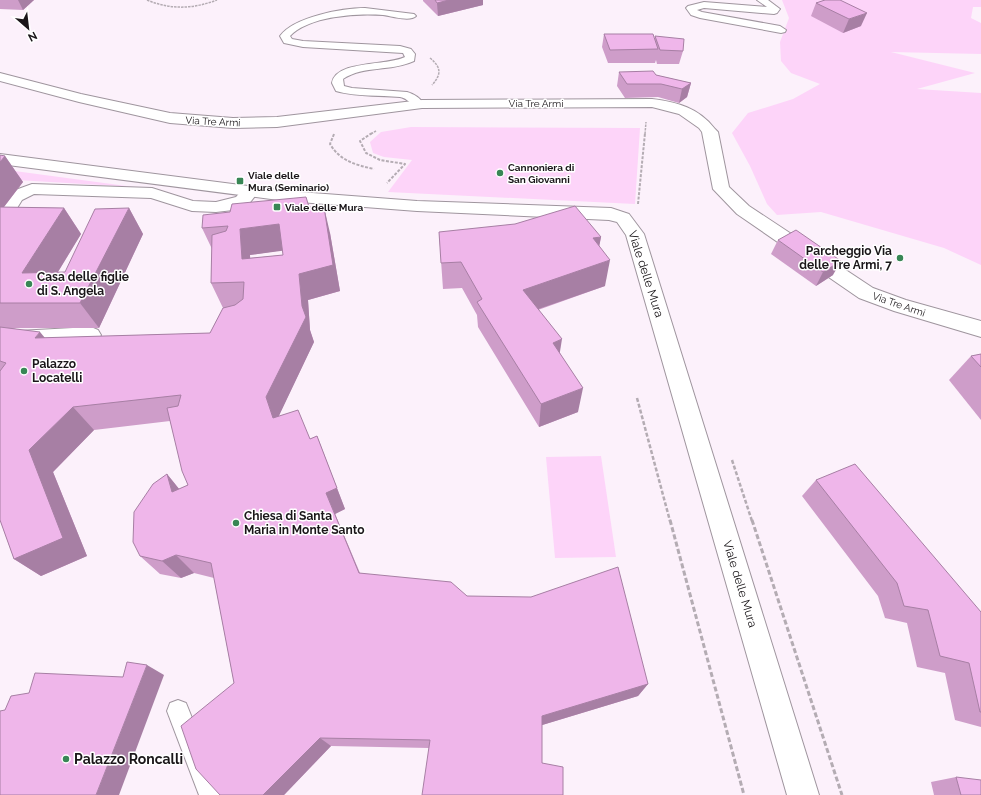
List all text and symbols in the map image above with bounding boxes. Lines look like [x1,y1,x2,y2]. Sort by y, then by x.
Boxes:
north arrow [8,8,48,48]
text: N [26,29,39,44]
street label: Via Tre Armi [509,98,563,109]
street label: Via Tre Armi [185,115,241,128]
place label: Cannoniera di San Giovanni [508,162,574,185]
marker: Cannoniera di San Giovanni [495,168,505,178]
place label: Viale delle Mura (Seminario) [248,170,329,193]
marker: Viale delle Mura (Seminario) [235,176,245,186]
marker: Viale delle Mura [272,202,282,212]
place label: Viale delle Mura [285,202,363,213]
street label: Viale delle Mura [625,229,667,319]
place label: Parcheggio Via delle Tre Armi, 7 [799,244,892,272]
marker: Parcheggio Via delle Tre Armi, 7 [895,253,905,263]
place label: Casa delle figlie di S. Angela [37,270,129,298]
marker: Casa delle figlie di S. Angela [24,279,34,289]
street label: Via Tre Armi [871,290,927,319]
place label: Palazzo Locatelli [32,357,82,385]
marker: Palazzo Locatelli [19,366,29,376]
place label: Chiesa di Santa Maria in Monte Santo [244,509,364,537]
marker: Chiesa di Santa Maria in Monte Santo [231,518,241,528]
street label: Viale delle Mura [720,539,760,629]
place label: Palazzo Roncalli [74,751,183,767]
marker: Palazzo Roncalli [61,754,71,764]

